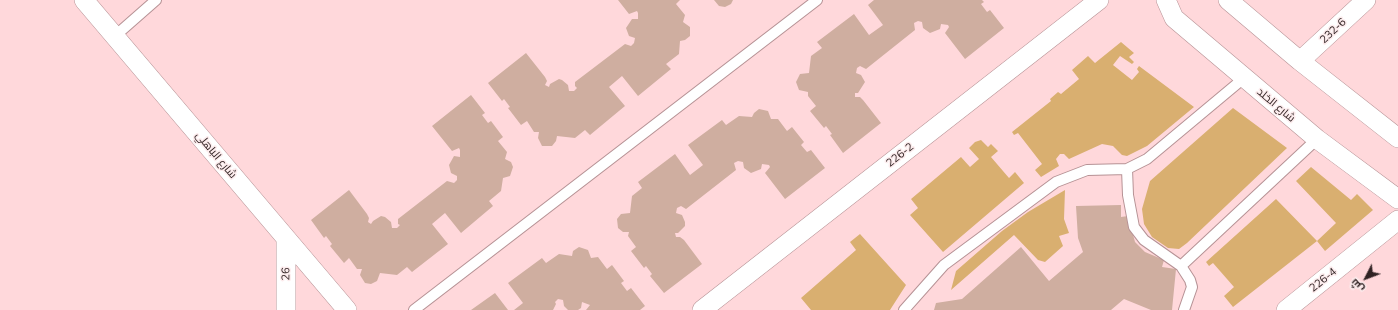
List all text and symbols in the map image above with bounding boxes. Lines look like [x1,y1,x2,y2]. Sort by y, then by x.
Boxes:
street label: 232-6 [1317,16,1349,46]
street label: شارع الخلد [1254,85,1298,125]
street label: شارع الباهلي [193,129,239,181]
street label: 226-2 [884,140,916,170]
north arrow [1346,258,1386,298]
street label: 226-4 [1307,265,1339,295]
street label: 26 [279,267,293,281]
text: ش [1347,276,1367,296]

